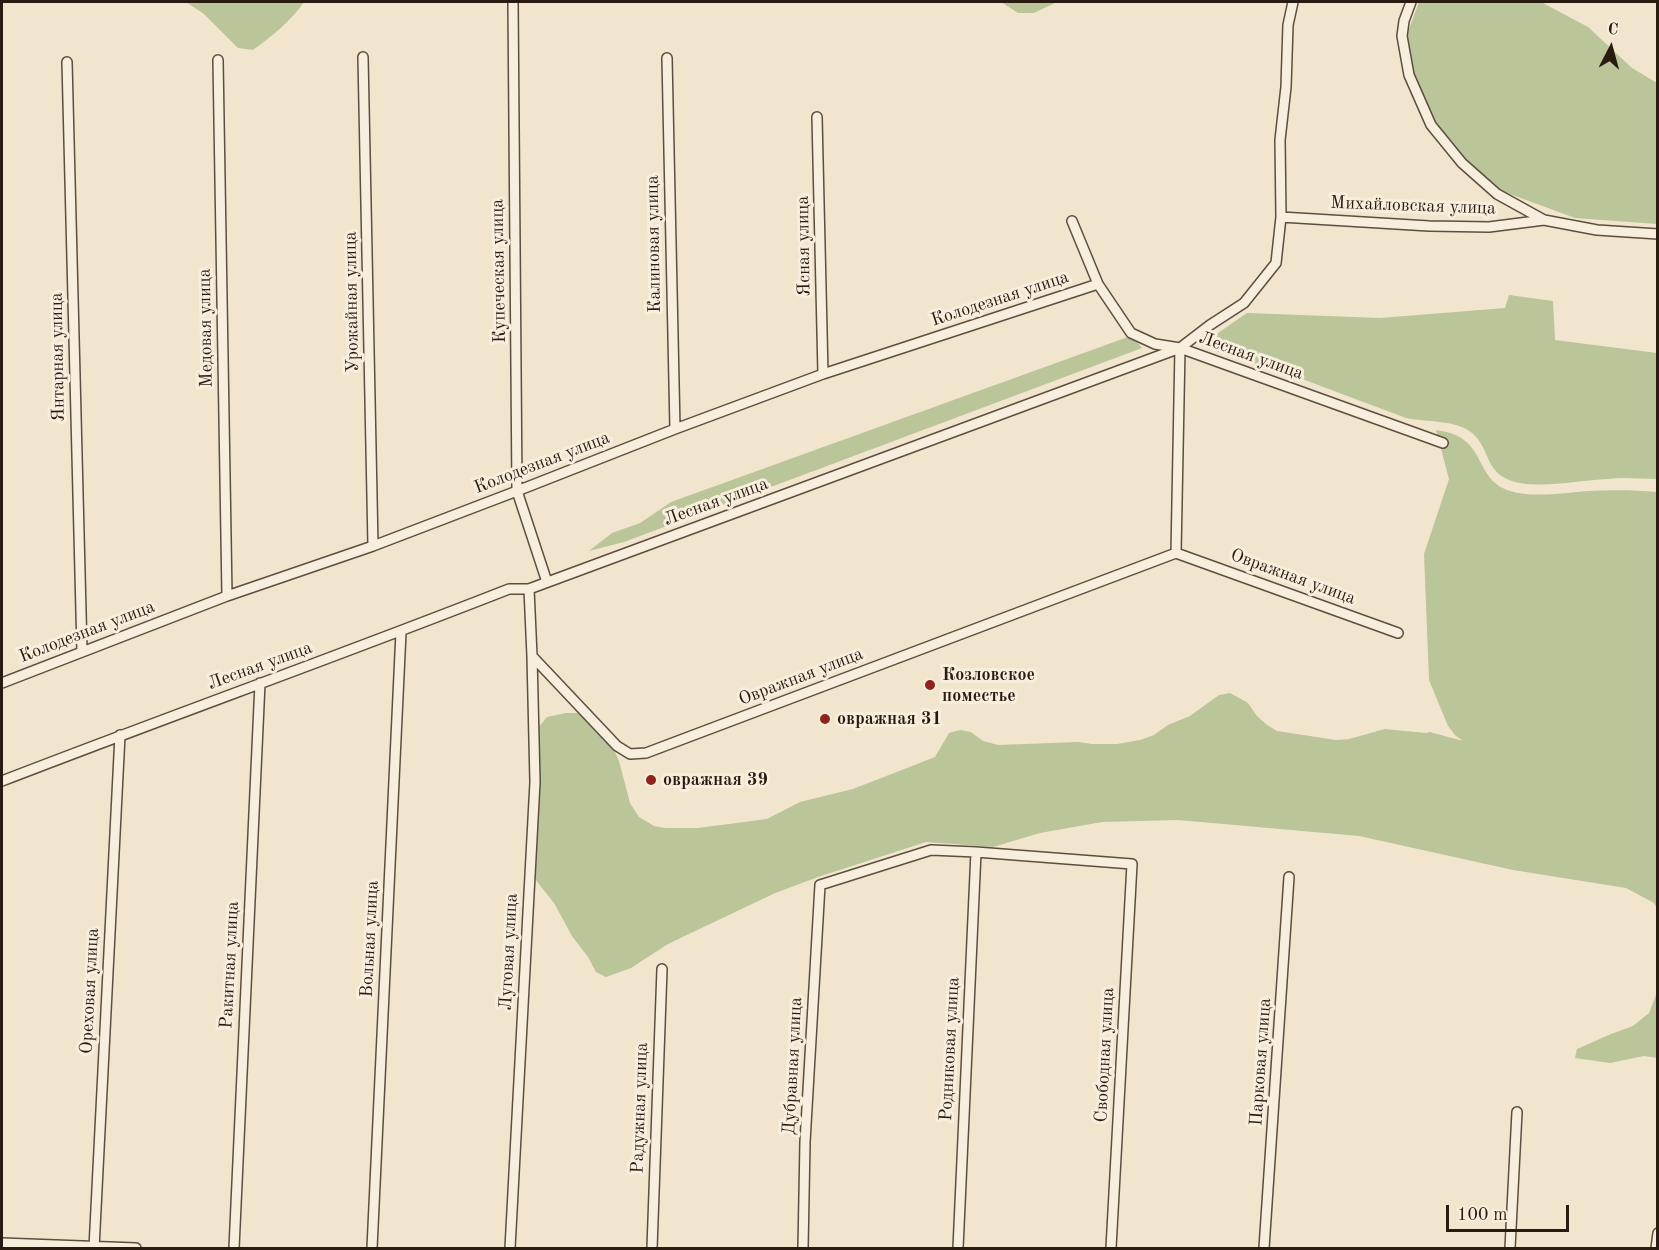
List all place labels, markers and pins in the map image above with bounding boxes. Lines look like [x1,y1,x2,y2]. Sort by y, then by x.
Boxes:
place label: Козловское поместье [942,664,1035,706]
marker: Козловское поместье [923,678,937,692]
place label: овражная 31 [837,708,942,730]
marker: овражная 31 [818,712,832,726]
place label: овражная 39 [663,769,768,791]
marker: овражная 39 [644,773,658,787]

